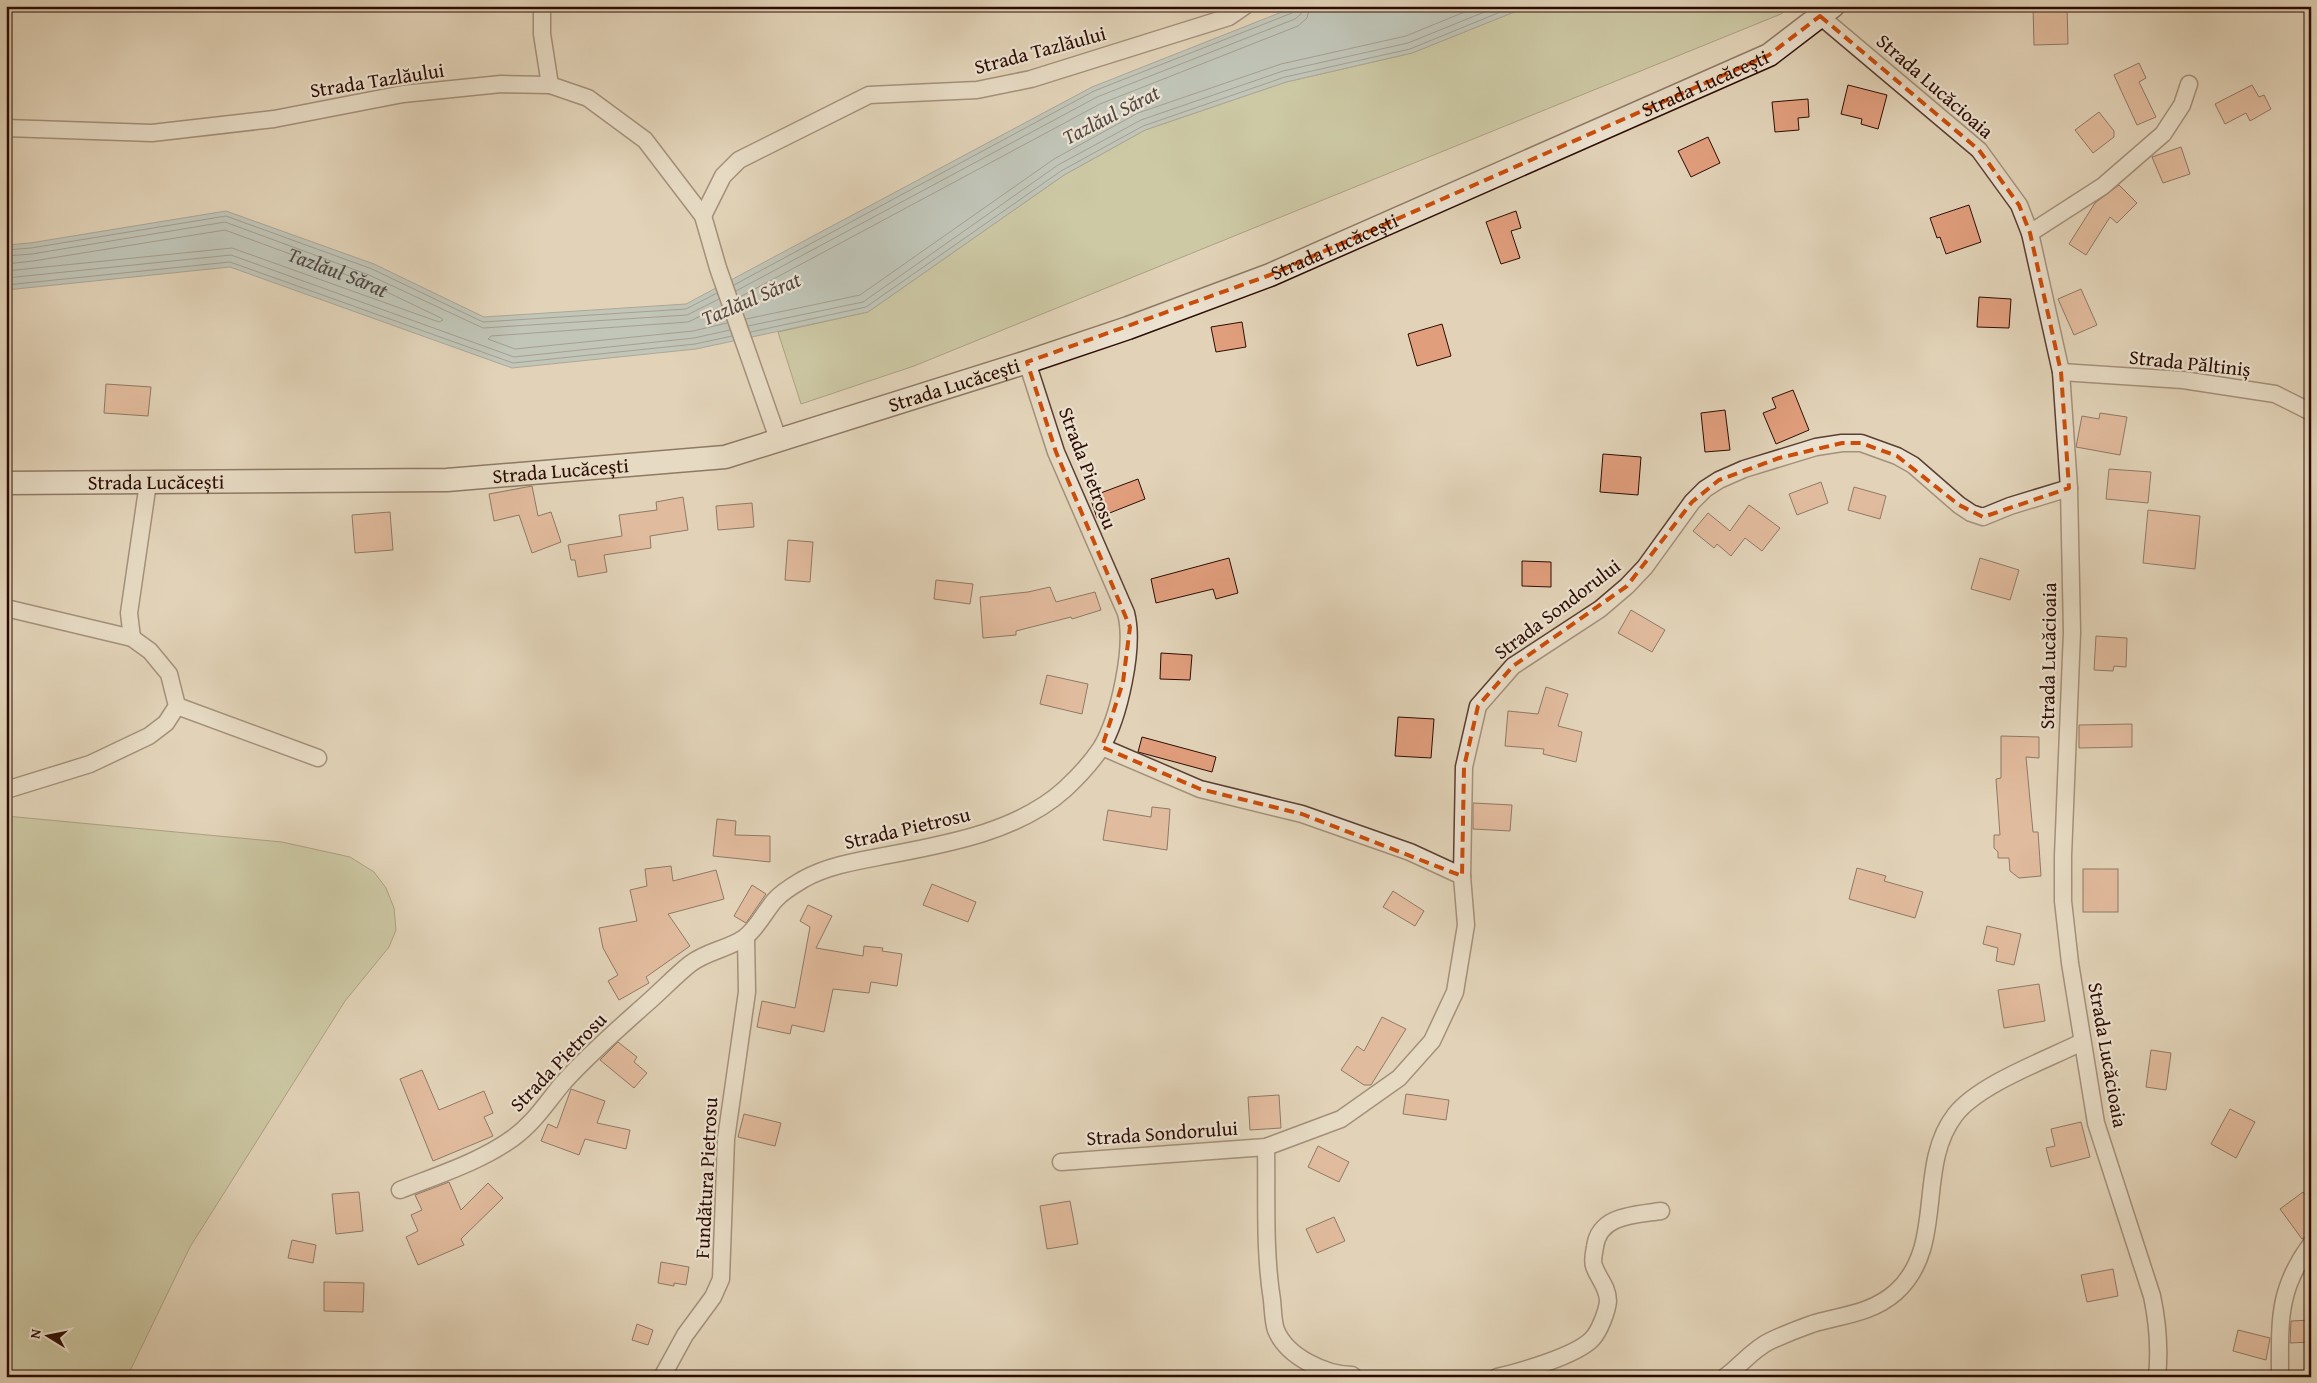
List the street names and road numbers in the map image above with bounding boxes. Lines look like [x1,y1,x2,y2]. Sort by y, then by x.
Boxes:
street label: Strada Tazlăului [971,18,1109,81]
street label: Strada Lucăcioaia [1870,26,2001,145]
street label: Strada Lucăcești [1636,42,1773,124]
street label: Strada Tazlăului [308,55,446,104]
street label: Strada Lucăcești [1266,205,1403,287]
street label: Strada Păltiniș [2128,342,2252,383]
street label: Strada Lucăcești [884,350,1024,419]
street label: Strada Pietrosu [1052,403,1125,533]
street label: Strada Lucăcești [491,450,630,490]
street label: Strada Lucăcești [88,467,225,496]
street label: Strada Sondorului [1487,551,1626,666]
street label: Strada Lucăcioaia [2032,582,2063,730]
street label: Strada Pietrosu [841,799,973,856]
street label: Strada Lucăcioaia [2081,980,2136,1130]
street label: Strada Pietrosu [503,1005,613,1118]
street label: Fundătura Pietrosu [687,1096,724,1259]
street label: Strada Sondorului [1085,1113,1239,1152]

